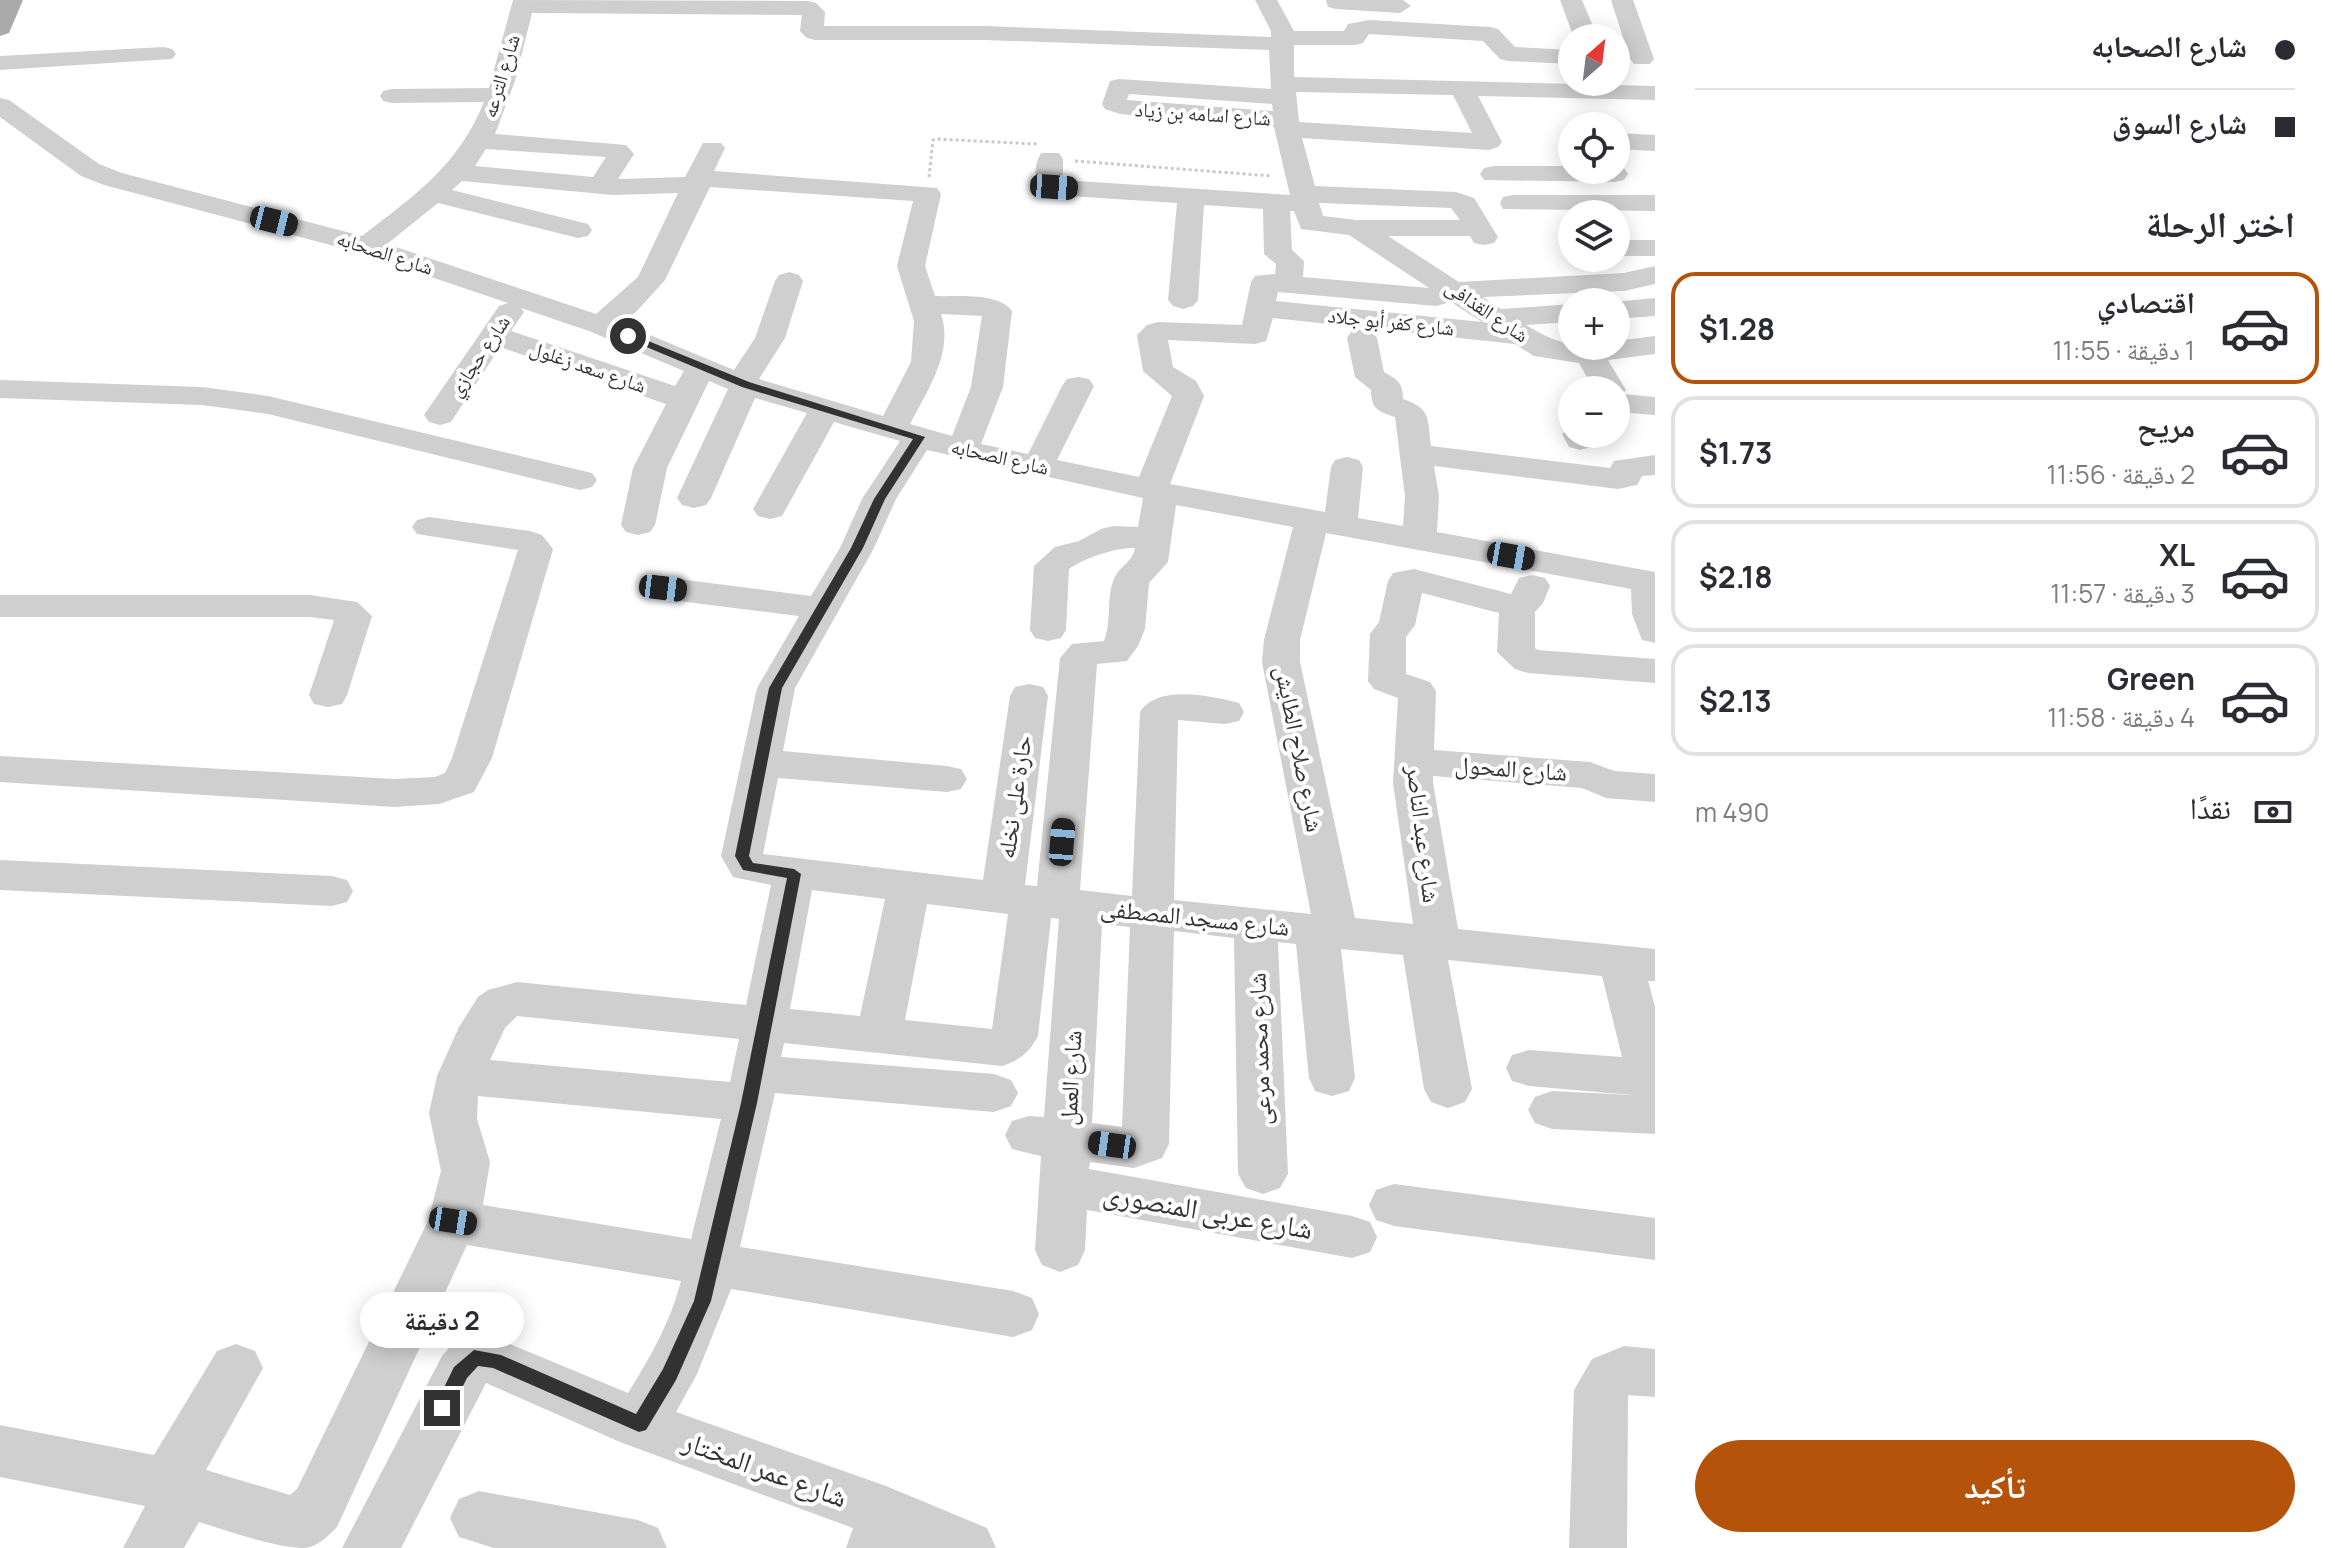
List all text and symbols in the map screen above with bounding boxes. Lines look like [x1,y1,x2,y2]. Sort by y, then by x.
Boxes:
north arrow [1558,24,1630,96]
map controls [1558,24,1630,448]
text: شارع الصحابه [2091,25,2247,66]
street label: شارع الترعه [475,31,526,121]
street label: شارع اسامه بن زياد [1134,95,1272,132]
text: شارع السوق [2112,102,2247,143]
button: locate [1558,112,1630,184]
car [1029,173,1079,201]
text: اختر الرحلة [2146,199,2295,248]
button: layers [1558,200,1630,272]
car [248,204,300,238]
street label: شارع الصحابه [334,224,437,281]
street label: شارع القذافى [1440,273,1534,348]
text: اقتصادي [2097,281,2195,322]
button: + [1558,288,1630,360]
icon: car [2219,292,2291,364]
street label: شارع كفر أبو جلاد [1327,301,1456,342]
text: $1.28 [1699,308,1775,349]
street label: شارع حجازي [441,310,518,404]
route start [610,318,646,354]
text: 1 دقيقة · 11:55 [2052,332,2195,368]
street label: شارع سعد زغلول [527,334,650,399]
button: − [1558,376,1630,448]
text: مريح [2137,405,2195,446]
icon: car [2219,416,2291,488]
street label: شارع الصحابه [949,432,1052,481]
text: $1.73 [1699,432,1772,473]
text: 2 دقيقة · 11:56 [2047,456,2195,492]
text: XL [2159,534,2195,575]
car [1485,540,1537,572]
icon: car [2219,540,2291,612]
text: $2.18 [1699,556,1773,597]
car [638,573,688,603]
text: 3 دقيقة · 11:57 [2050,575,2195,611]
text: Green [2107,658,2195,699]
street label: شارع صلاح الطايش [1268,663,1333,835]
icon: car [2219,664,2291,736]
text: $2.13 [1699,680,1772,721]
text: 4 دقيقة · 11:58 [2047,699,2195,735]
street label: حارة على نخله [989,733,1038,860]
street label: شارع المحول [1454,747,1568,788]
street label: شارع عبد الناصر [1400,762,1449,904]
text: نقدًا [2190,787,2231,828]
icon: cash [2251,790,2295,834]
text: 490 m [1695,794,1769,830]
car [1048,817,1076,867]
street label: شارع مسجد المصطفى [1099,890,1291,943]
street label: شارع محمد مرعى [1239,972,1278,1126]
street label: شارع العمل [1051,1029,1088,1126]
car [1087,1130,1137,1160]
street label: شارع عربى المنصورى [1100,1173,1316,1247]
car [427,1205,479,1237]
callout: 2 دقيقة [360,1292,524,1348]
text: 2 دقيقة [404,1302,480,1338]
route end [424,1390,460,1426]
street label: شارع عمر المختار [677,1420,853,1515]
button: تأكيد [1695,1440,2295,1532]

